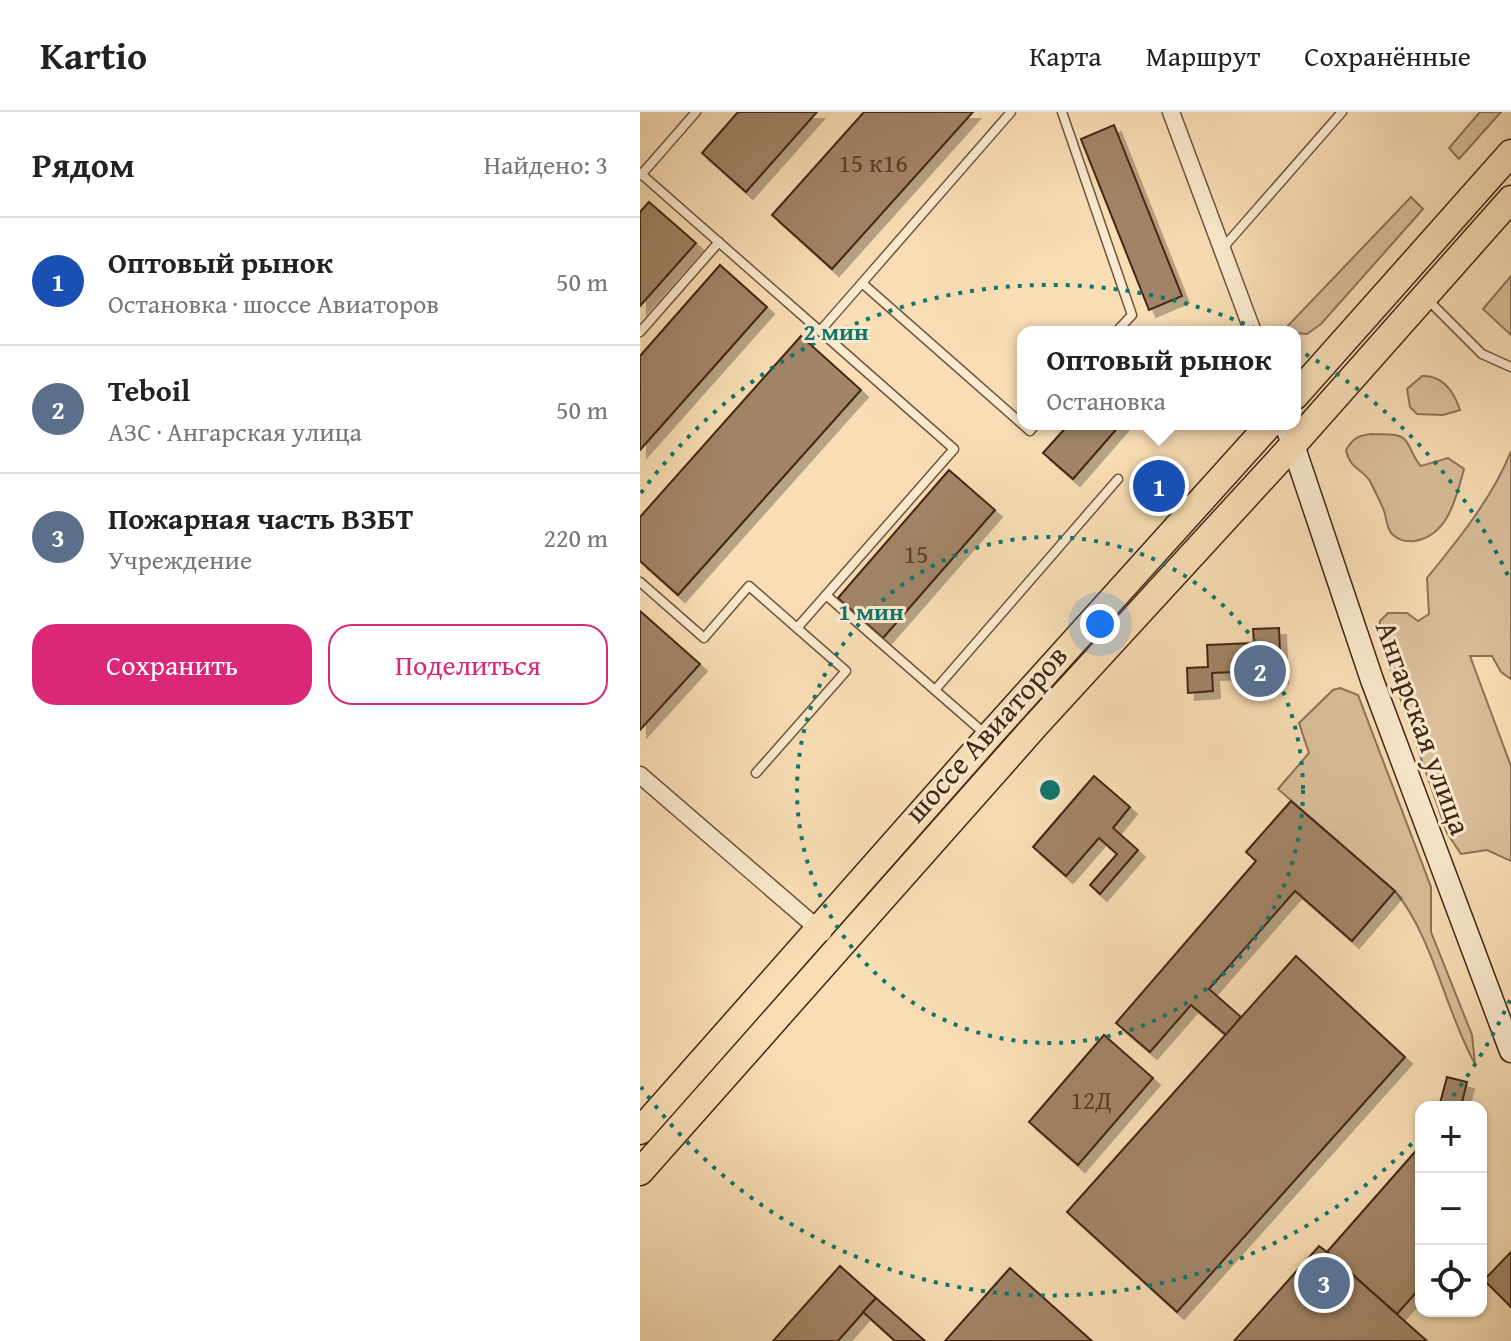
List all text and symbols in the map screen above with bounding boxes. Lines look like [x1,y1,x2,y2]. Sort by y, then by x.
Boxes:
text: Kartio [40,27,147,83]
text: Карта [1029,35,1102,76]
text: Маршрут [1146,35,1260,76]
text: Сохранённые [1304,35,1471,76]
text: Рядом [32,140,135,189]
house number: 15 к16 [838,143,908,182]
text: Найдено: 3 [484,145,608,184]
text: Оптовый рынок [108,240,333,284]
text: 1 [51,262,65,301]
text: 50 m [556,262,608,301]
text: Остановка · шоссе Авиаторов [108,284,439,323]
text: 2 мин [803,314,869,349]
popup [1017,326,1301,430]
text: Оптовый рынок [1047,337,1271,381]
text: Teboil [108,368,190,412]
text: Остановка [1047,381,1166,420]
text: 2 [51,390,65,429]
text: 50 m [556,390,608,429]
text: АЗС · Ангарская улица [108,412,362,451]
pin: 1 [1133,456,1185,516]
text: Пожарная часть ВЗБТ [108,496,413,540]
text: 3 [51,518,65,557]
text: 220 m [543,518,608,557]
house number: 15 [903,534,929,573]
text: Учреждение [108,540,252,579]
text: 1 мин [838,594,904,629]
your location [1080,604,1120,644]
street label: Ангарская улица [1365,615,1483,841]
button: Сохранить [32,624,312,705]
button: Поделиться [328,624,608,705]
street label: шоссе Авиаторов [893,635,1077,832]
pin: 2 [1234,641,1286,701]
centre of rings [1036,776,1064,804]
house number: 12Д [1070,1080,1112,1119]
map controls [1415,1101,1487,1317]
button: + [1415,1101,1487,1173]
button: − [1415,1173,1487,1245]
button: locate [1415,1245,1487,1317]
pin: 3 [1298,1253,1350,1313]

